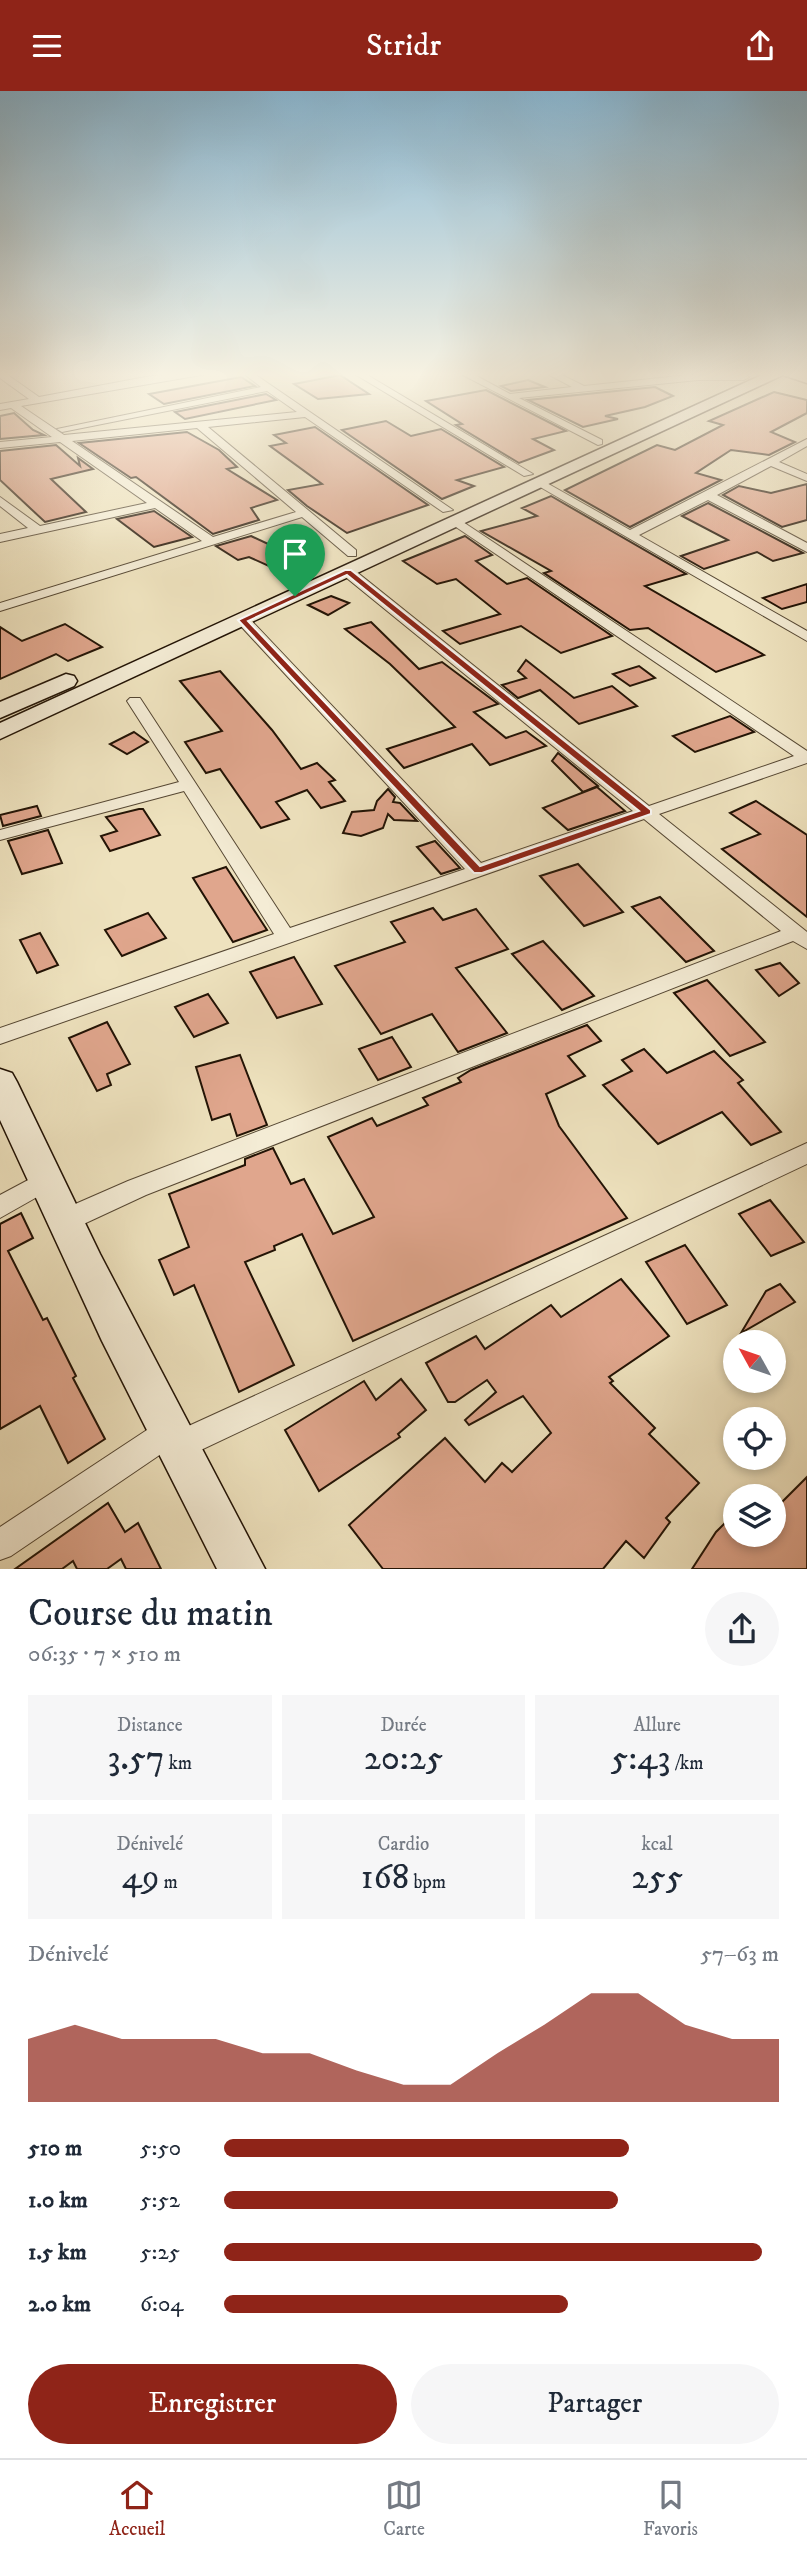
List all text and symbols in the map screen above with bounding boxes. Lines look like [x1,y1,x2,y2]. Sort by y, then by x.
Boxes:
text: Stridr [366,26,441,66]
icon: menu [28,27,66,65]
icon: share [741,27,779,65]
pin [265,524,325,596]
icon: arrive [276,535,314,573]
north arrow [723,1330,786,1393]
map controls [723,1330,786,1547]
button: locate [723,1407,786,1470]
button: layers [723,1484,786,1547]
text: Course du matin [28,1590,273,1638]
button: share [705,1592,779,1666]
text: 06:35 · 7 × 510 m [28,1640,181,1669]
text: Distance [117,1714,183,1737]
text: Durée [380,1714,427,1737]
text: Allure [633,1714,681,1737]
text: 3.57 [108,1737,164,1781]
text: 20:25 [364,1737,443,1781]
text: 5:43 [611,1737,671,1781]
text: km [164,1752,192,1775]
text: /km [671,1752,704,1775]
text: Dénivelé [117,1833,183,1856]
text: Cardio [378,1833,429,1856]
text: kcal [642,1833,673,1856]
text: 49 [122,1856,159,1900]
text: 168 [361,1856,409,1900]
text: 255 [631,1856,683,1900]
text: m [159,1871,178,1894]
text: bpm [409,1871,446,1894]
text: Dénivelé [28,1940,109,1969]
text: 57–63 m [701,1940,779,1969]
text: 510 m [28,2134,82,2163]
text: 5:50 [140,2134,181,2163]
text: 1.0 km [28,2186,88,2215]
text: 5:52 [140,2186,180,2215]
text: 1.5 km [28,2238,87,2267]
text: 5:25 [140,2238,180,2267]
text: 2.0 km [28,2290,91,2319]
text: 6:04 [140,2290,184,2319]
button: Enregistrer [28,2364,397,2444]
button: Partager [411,2364,779,2444]
tab: Accueil [109,2476,165,2541]
tab: Carte [383,2476,425,2541]
tab: Favoris [643,2476,698,2541]

